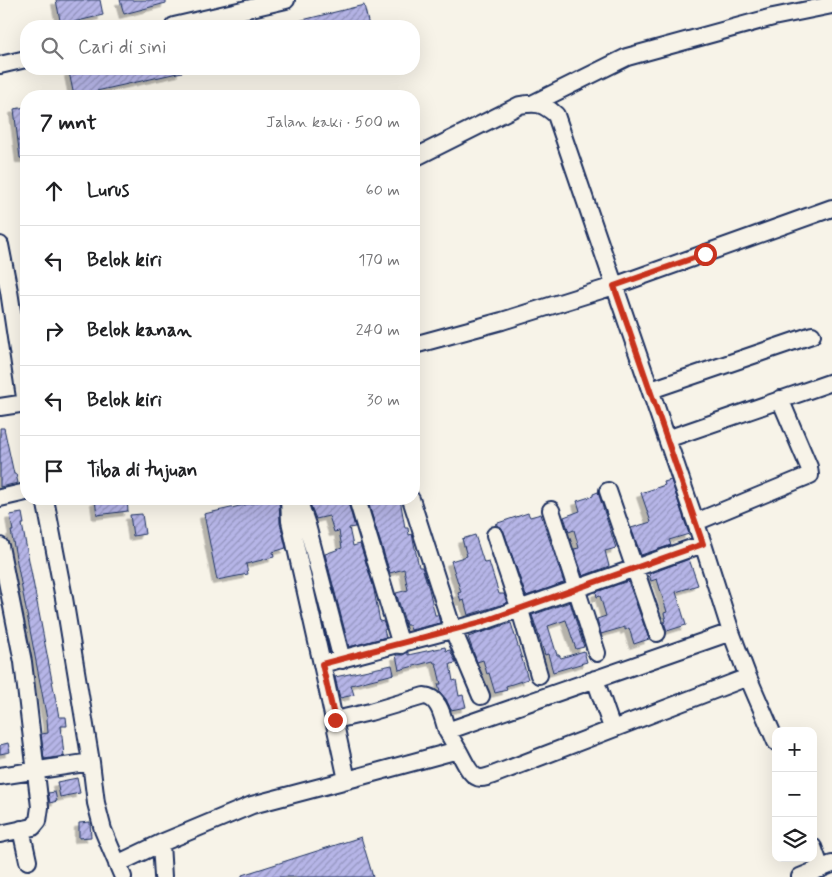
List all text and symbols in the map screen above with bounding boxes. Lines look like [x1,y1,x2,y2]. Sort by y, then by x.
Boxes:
search box [20,20,420,75]
icon: search [38,34,66,62]
text: Cari di sini [78,35,166,60]
text: 7 mnt [40,109,97,137]
text: Jalan kaki · 500 m [266,112,400,133]
icon: ahead [40,177,68,205]
text: Lurus [87,178,129,203]
text: 60 m [366,180,400,201]
route start [694,243,717,266]
icon: left [40,247,68,275]
text: Belok kiri [87,248,162,273]
text: 170 m [358,250,400,271]
icon: right [40,317,68,345]
text: Belok kanan [87,318,192,343]
text: 240 m [356,320,400,341]
icon: left [40,387,68,415]
text: Belok kiri [87,388,162,413]
text: 30 m [367,390,400,411]
icon: arrive [40,457,68,485]
text: Tiba di tujuan [87,458,198,483]
route end [324,709,347,732]
map controls [772,727,817,862]
button: + [772,727,817,772]
button: − [772,772,817,817]
button: layers [772,817,817,862]

